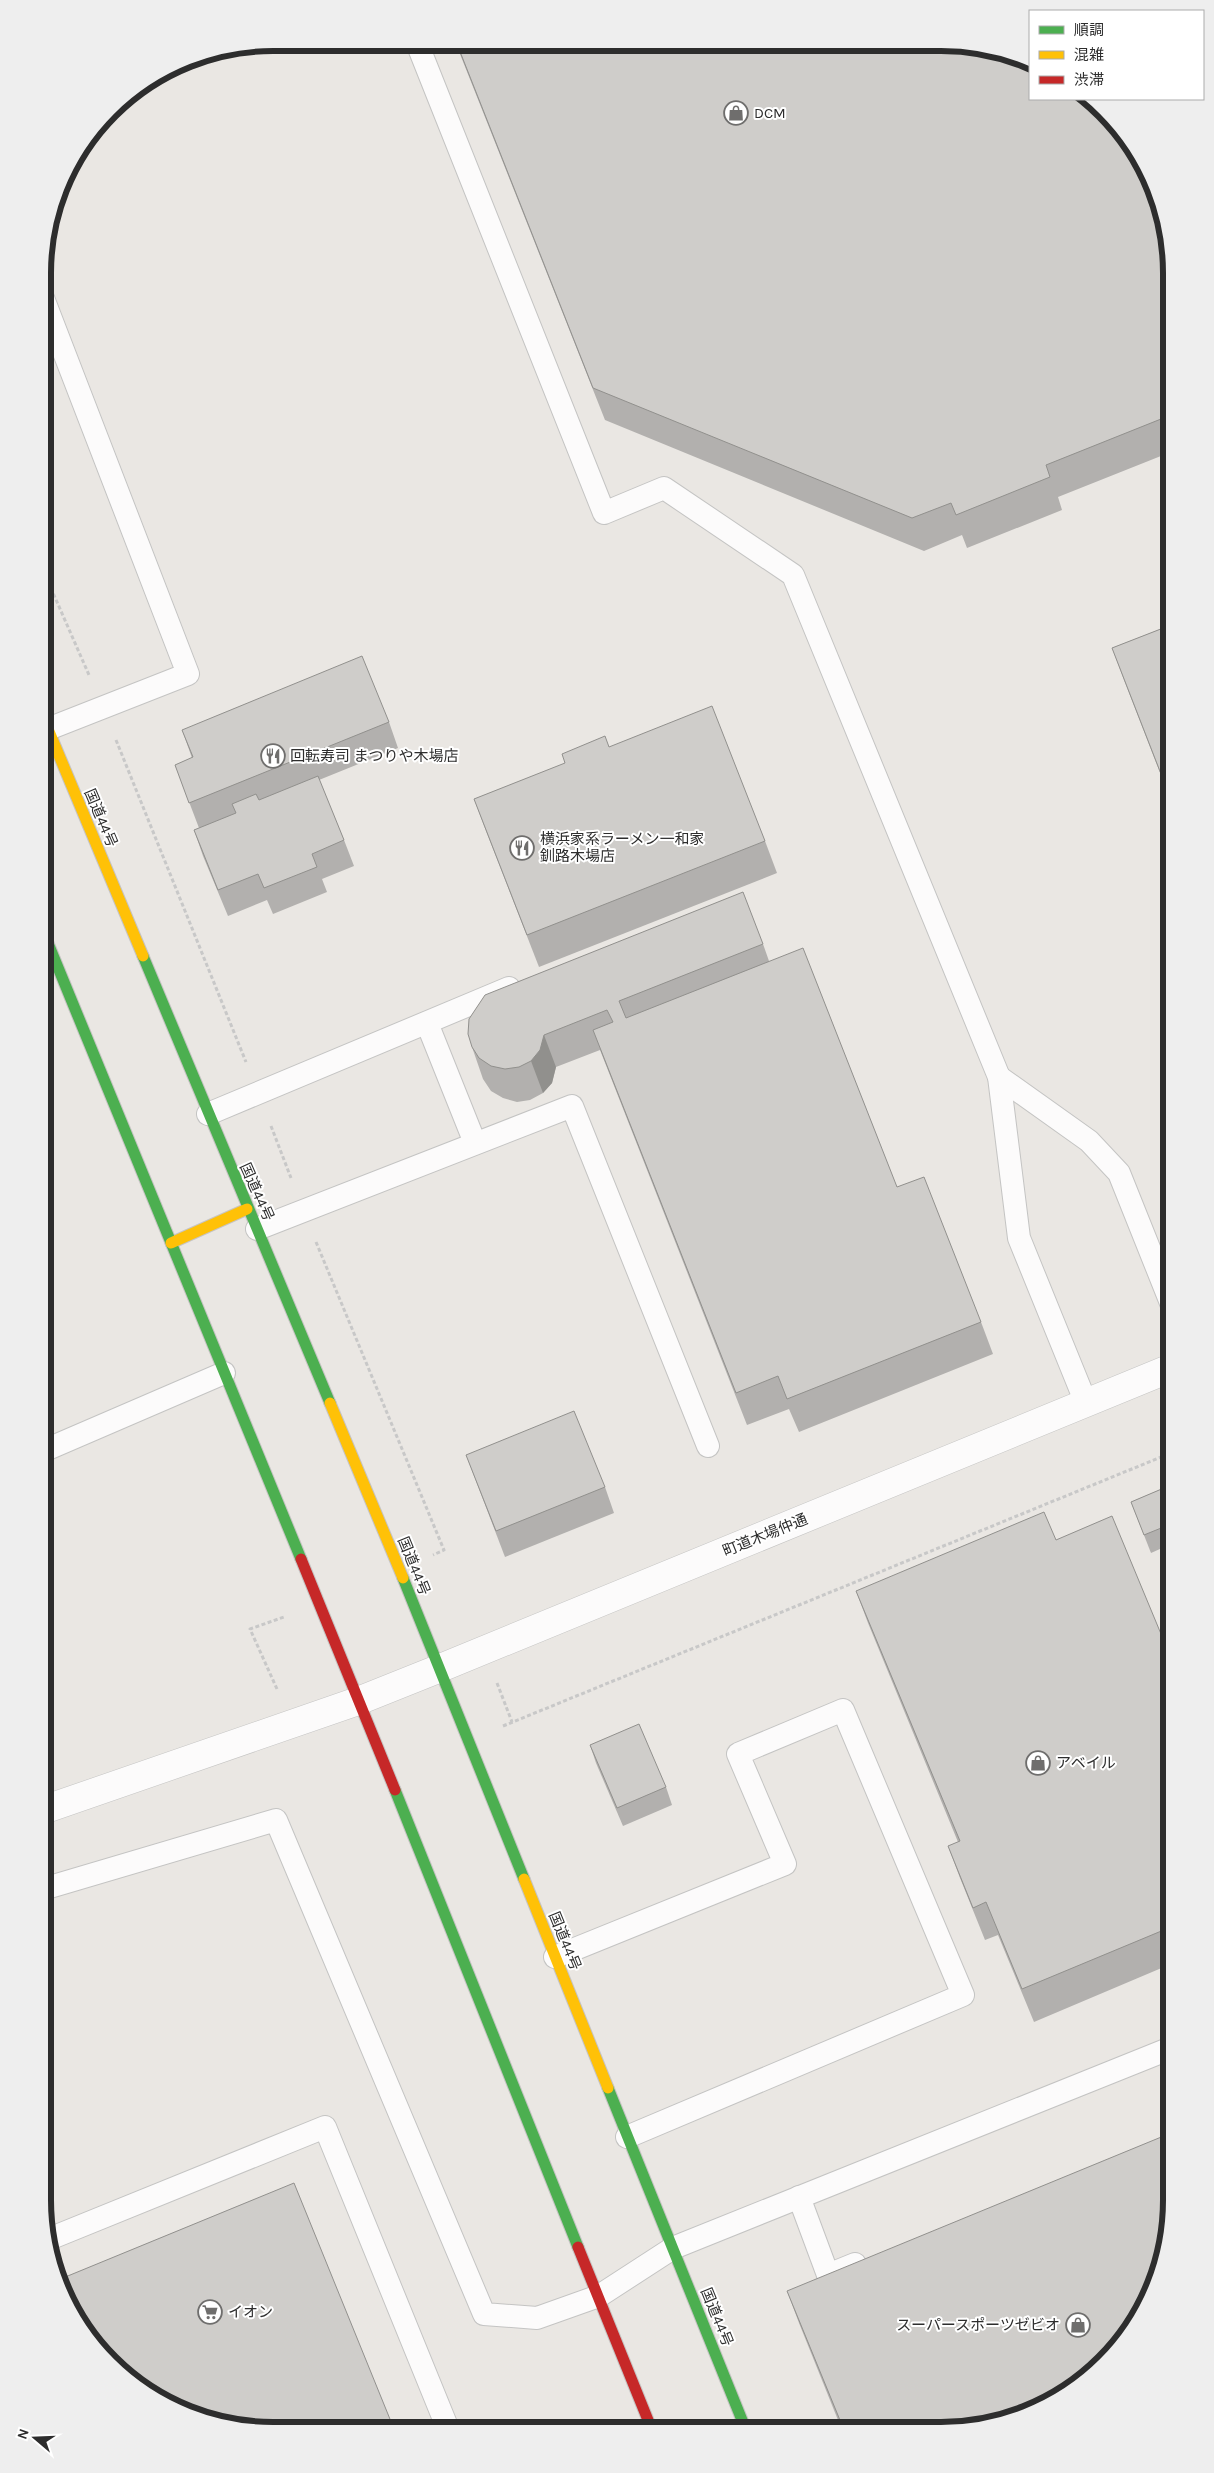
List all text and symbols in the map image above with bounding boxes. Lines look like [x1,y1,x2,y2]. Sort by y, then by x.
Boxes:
legend [1029,10,1204,100]
text: 順調 [1074,21,1104,39]
text: 混雑 [1074,46,1104,64]
text: 渋滞 [1074,71,1104,89]
shop icon: DCM [723,100,749,126]
place label: DCM [754,104,786,122]
restaurant icon: 回転寿司 まつりや木場店 [260,743,286,769]
place label: 回転寿司 まつりや木場店 [290,747,459,765]
street label: 国道44号 [81,786,121,850]
place label: 横浜家系ラーメン一和家 釧路木場店 [540,830,704,865]
restaurant icon: 横浜家系ラーメン一和家 釧路木場店 [509,835,535,861]
street label: 国道44号 [236,1160,278,1224]
street label: 町道木場仲通 [720,1510,810,1560]
street label: 国道44号 [394,1534,434,1598]
shop icon: アベイル [1025,1750,1051,1776]
place label: アベイル [1056,1754,1116,1772]
street label: 国道44号 [545,1909,585,1973]
street label: 国道44号 [697,2285,737,2349]
supermarket icon: イオン [197,2299,223,2325]
place label: イオン [228,2303,273,2321]
shop icon: スーパースポーツゼビオ [1065,2312,1091,2338]
place label: スーパースポーツゼビオ [896,2316,1060,2334]
north arrow [10,2413,60,2463]
text: N [14,2426,33,2441]

